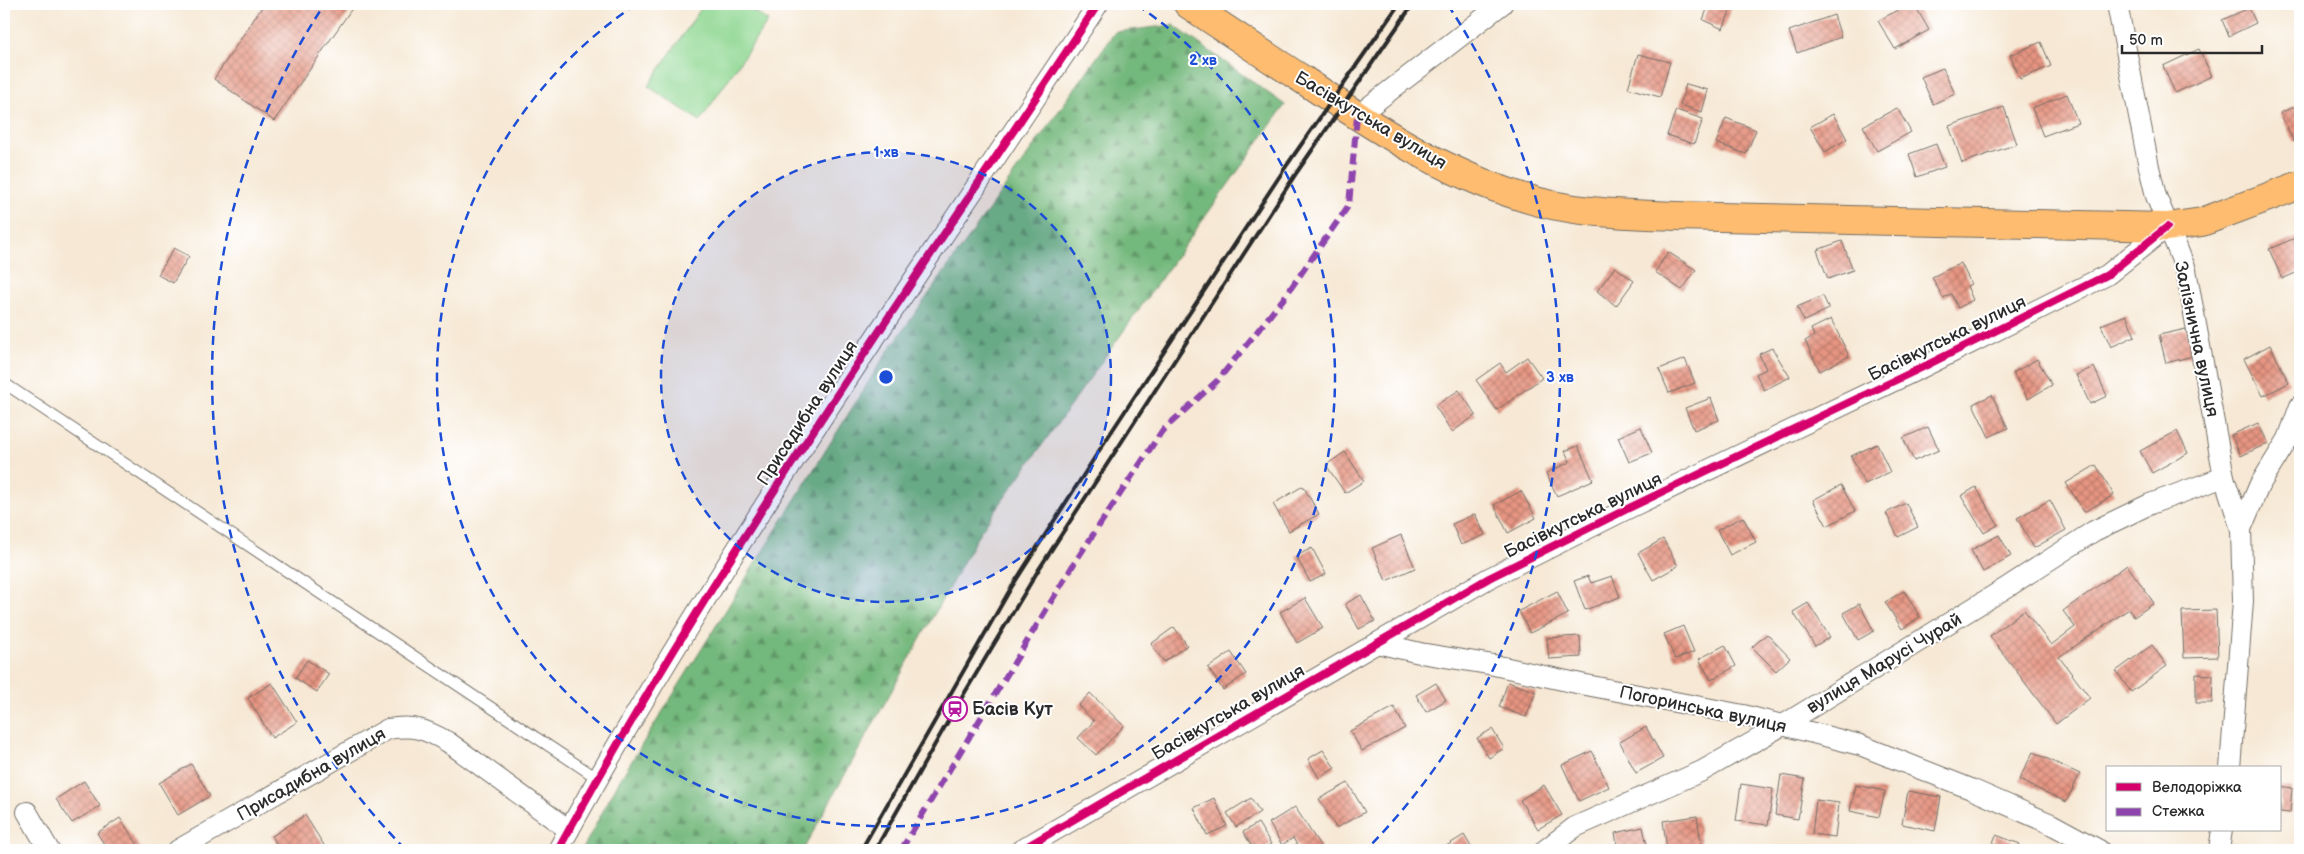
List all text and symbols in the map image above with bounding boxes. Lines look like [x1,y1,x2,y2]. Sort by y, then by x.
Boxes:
scale bar [2122,22,2262,54]
text: 50 m [2129,31,2163,50]
text: 2 хв [1189,51,1217,70]
street label: Басівкутська вулиця [1291,67,1450,174]
text: 1 хв [873,143,899,162]
street label: Залізнична вулиця [2170,260,2223,419]
street label: Басівкутська вулиця [1865,291,2029,386]
street label: Присадибна вулиця [753,337,862,490]
centre of rings [877,368,895,386]
text: 3 хв [1546,368,1574,387]
street label: Басівкутська вулиця [1501,468,1665,563]
street label: вулиця Марусі Чурай [1803,609,1966,718]
street label: Басівкутська вулиця [1148,660,1308,765]
street label: Погоринська вулиця [1617,682,1788,737]
station icon: Басів Кут [942,696,968,722]
place label: Басів Кут [972,699,1053,720]
street label: Присадибна вулиця [233,723,389,826]
legend [2106,766,2282,832]
text: Велодоріжка [2152,778,2242,797]
text: Стежка [2152,802,2205,821]

